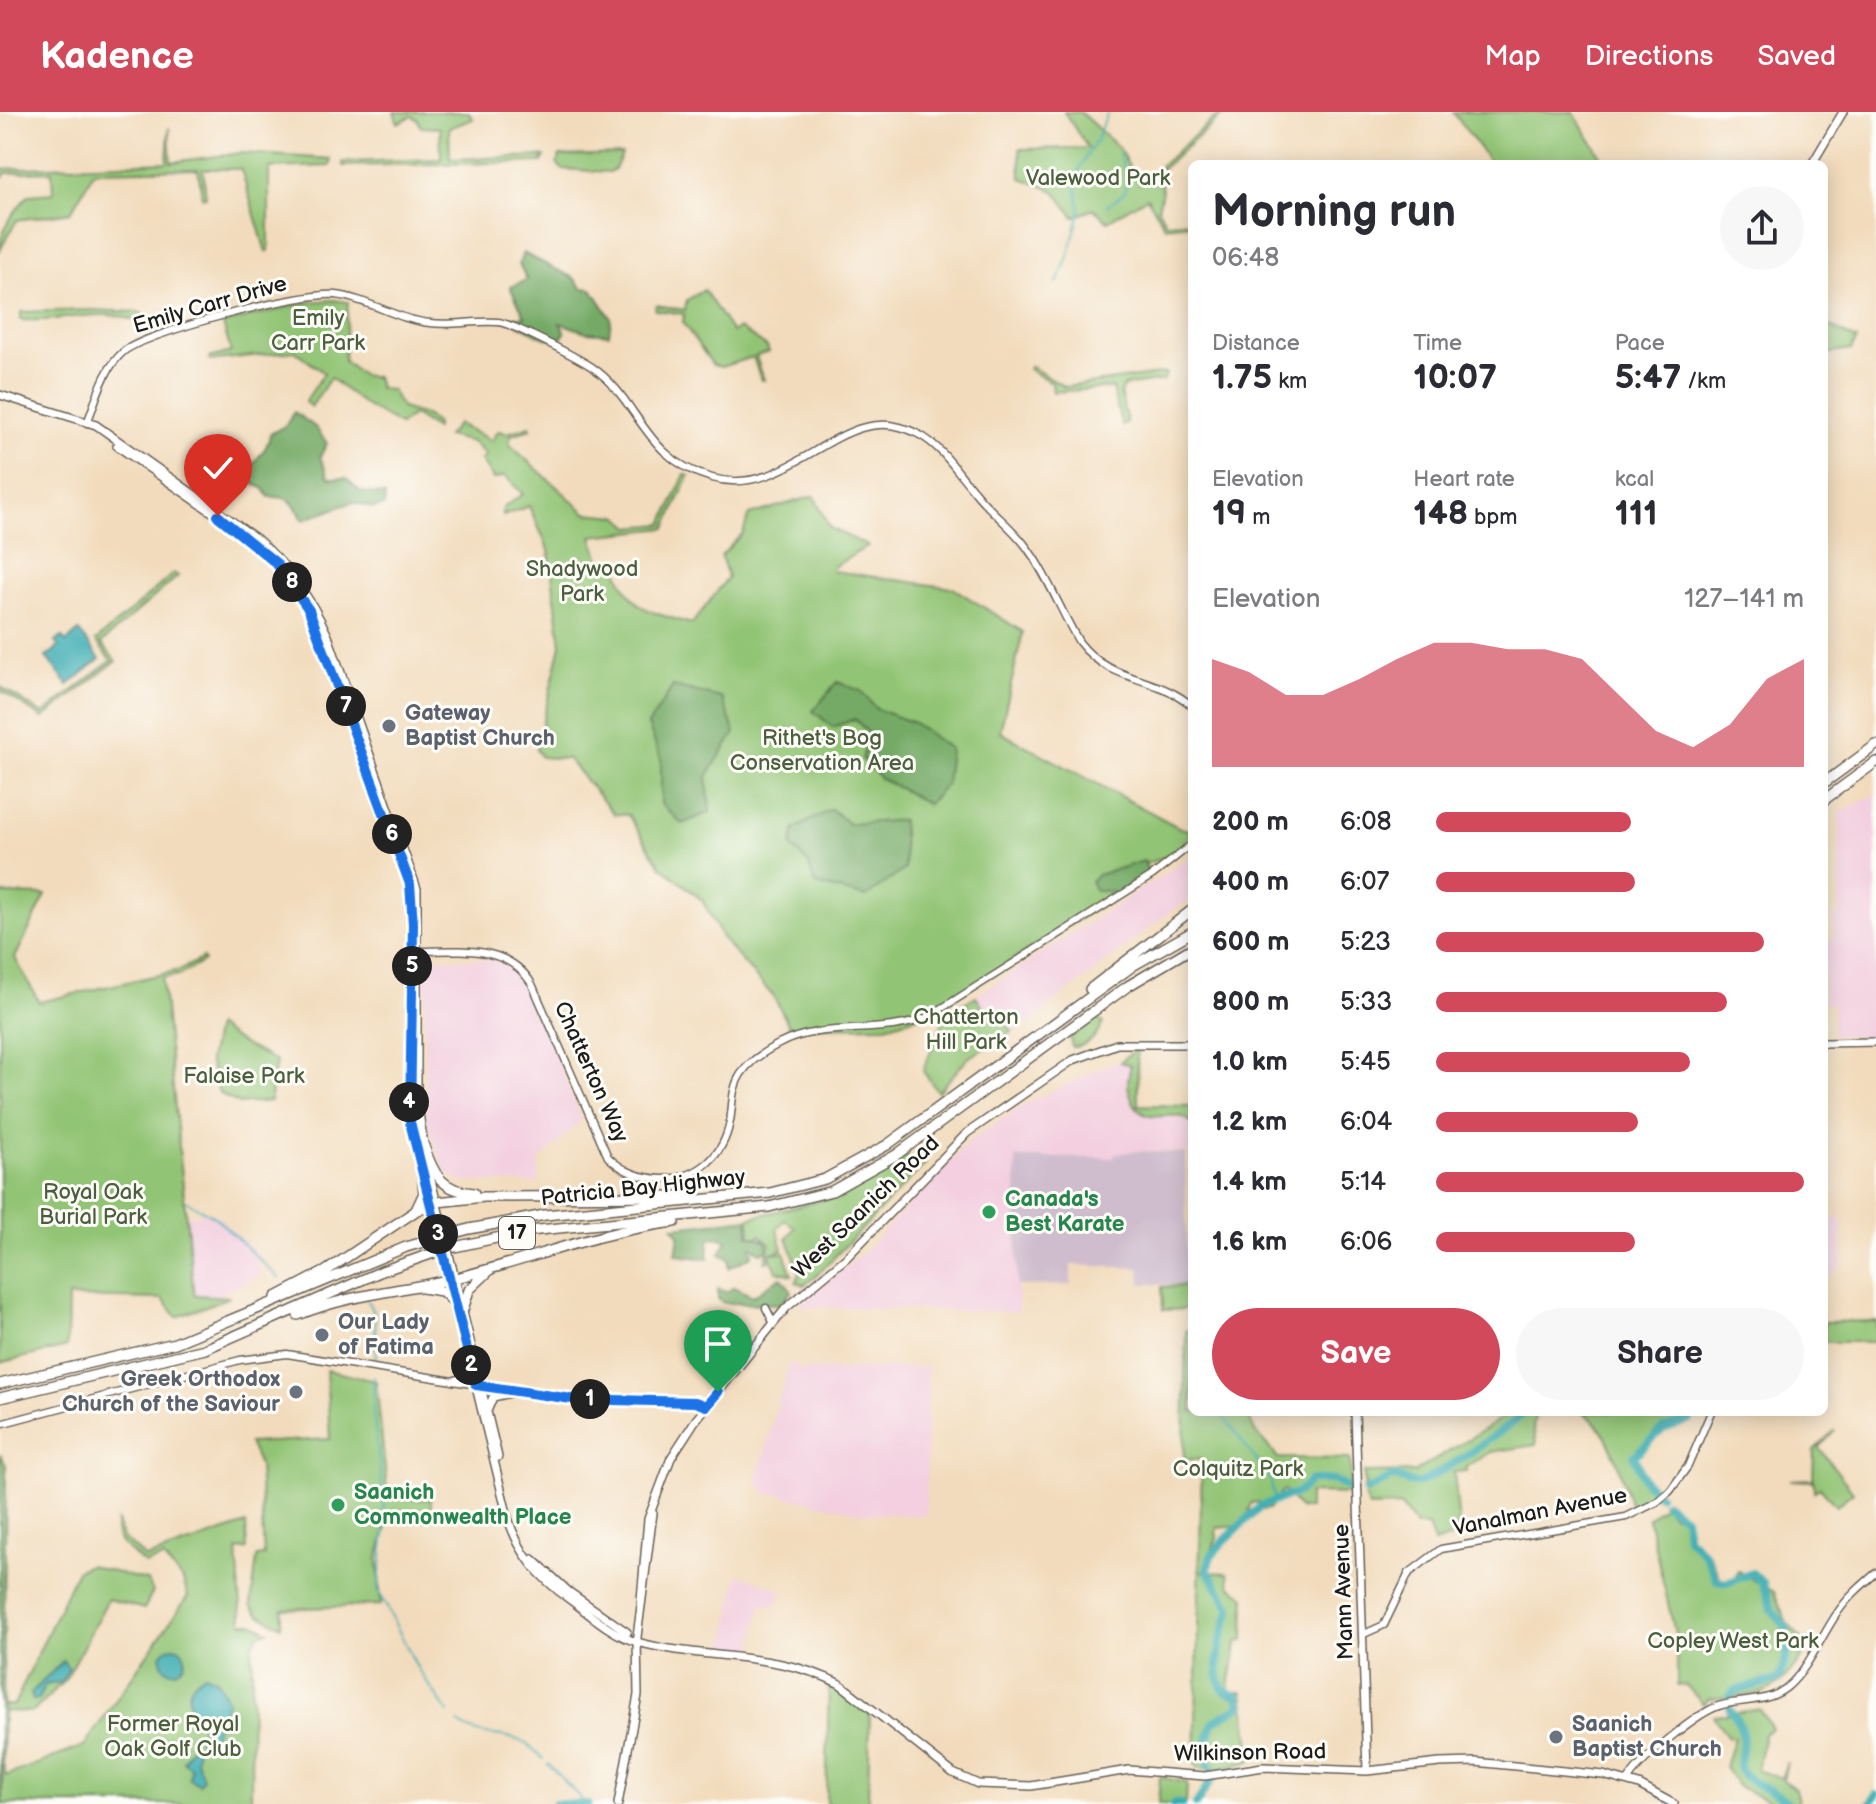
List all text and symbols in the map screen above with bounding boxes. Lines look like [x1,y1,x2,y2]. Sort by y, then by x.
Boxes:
text: Kadence [40,34,194,79]
text: Map [1484,40,1541,73]
text: Directions [1585,40,1713,73]
text: Saved [1757,40,1836,73]
park label: Valewood Park [1026,165,1170,192]
text: Morning run [1212,186,1456,239]
button: share [1720,186,1804,270]
text: 06:48 [1212,243,1279,274]
street label: Emily Carr Drive [130,270,290,340]
park label: Emily Carr Park [271,305,365,357]
text: Distance [1212,330,1300,357]
text: Time [1413,330,1462,357]
text: Pace [1615,330,1665,357]
text: 1.75 [1212,357,1272,398]
text: 10:07 [1413,357,1497,398]
text: 5:47 [1615,357,1681,398]
text: km [1272,368,1307,395]
text: /km [1681,368,1726,395]
pin [184,434,252,516]
icon: check [196,446,240,490]
text: Elevation [1212,466,1304,493]
text: Heart rate [1413,466,1515,493]
text: kcal [1615,466,1654,493]
text: 19 [1212,493,1246,534]
text: 148 [1413,493,1468,534]
text: 111 [1615,493,1658,534]
text: m [1246,504,1270,531]
text: bpm [1468,504,1517,531]
park label: Shadywood Park [526,556,638,608]
pin: 8 [272,562,312,602]
text: 8 [285,568,299,595]
text: Elevation [1212,584,1320,615]
text: 127–141 m [1684,584,1804,615]
pin: 7 [326,686,366,726]
text: 7 [340,692,352,719]
place label: Gateway Baptist Church [405,700,555,752]
marker: Gateway Baptist Church [380,717,398,735]
park label: Rithet's Bog Conservation Area [730,725,914,777]
text: 200 m [1212,807,1289,838]
text: 6:08 [1340,807,1392,838]
pin: 6 [372,814,412,854]
text: 6 [385,820,399,847]
text: 400 m [1212,867,1289,898]
text: 6:07 [1340,867,1389,898]
text: 600 m [1212,927,1289,958]
text: 5:23 [1340,927,1391,958]
pin: 5 [392,946,432,986]
text: 5 [406,952,418,979]
text: 800 m [1212,987,1289,1018]
text: 5:33 [1340,987,1392,1018]
street label: Chatterton Way [548,997,634,1147]
park label: Chatterton Hill Park [913,1004,1019,1056]
text: 1.0 km [1212,1047,1288,1078]
text: 5:45 [1340,1047,1391,1078]
park label: Falaise Park [183,1063,305,1090]
pin: 4 [389,1082,429,1122]
text: 4 [403,1088,415,1115]
text: 1.2 km [1212,1107,1287,1138]
text: 6:04 [1340,1107,1392,1138]
street label: West Saanich Road [787,1130,945,1284]
street label: Patricia Bay Highway [539,1164,747,1212]
text: 1.4 km [1212,1167,1287,1198]
text: 5:14 [1340,1167,1386,1198]
park label: Royal Oak Burial Park [39,1179,147,1231]
place label: Canada's Best Karate [1005,1186,1124,1238]
marker: Canada's Best Karate [980,1203,998,1221]
pin: 3 [418,1214,458,1254]
road number: 17 [499,1217,535,1249]
text: 3 [432,1220,444,1247]
text: 1.6 km [1212,1227,1287,1258]
text: 6:06 [1340,1227,1392,1258]
button: Save [1212,1308,1500,1400]
button: Share [1516,1308,1804,1400]
place label: Our Lady of Fatima [338,1309,434,1361]
pin [684,1310,752,1392]
icon: arrive [696,1322,740,1366]
marker: Our Lady of Fatima [313,1326,331,1344]
pin: 2 [451,1345,491,1385]
text: 2 [464,1351,478,1378]
place label: Greek Orthodox Church of the Saviour [62,1366,280,1418]
pin: 1 [570,1379,610,1419]
marker: Greek Orthodox Church of the Saviour [287,1383,305,1401]
text: 1 [585,1385,595,1412]
park label: Colquitz Park [1173,1456,1303,1483]
place label: Saanich Commonwealth Place [354,1479,571,1531]
street label: Vanalman Avenue [1451,1482,1629,1542]
marker: Saanich Commonwealth Place [329,1496,347,1514]
street label: Mann Avenue [1328,1524,1360,1660]
park label: Copley West Park [1647,1628,1819,1655]
park label: Former Royal Oak Golf Club [104,1711,242,1763]
place label: Saanich Baptist Church [1572,1711,1722,1763]
marker: Saanich Baptist Church [1547,1728,1565,1746]
street label: Wilkinson Road [1174,1738,1326,1768]

